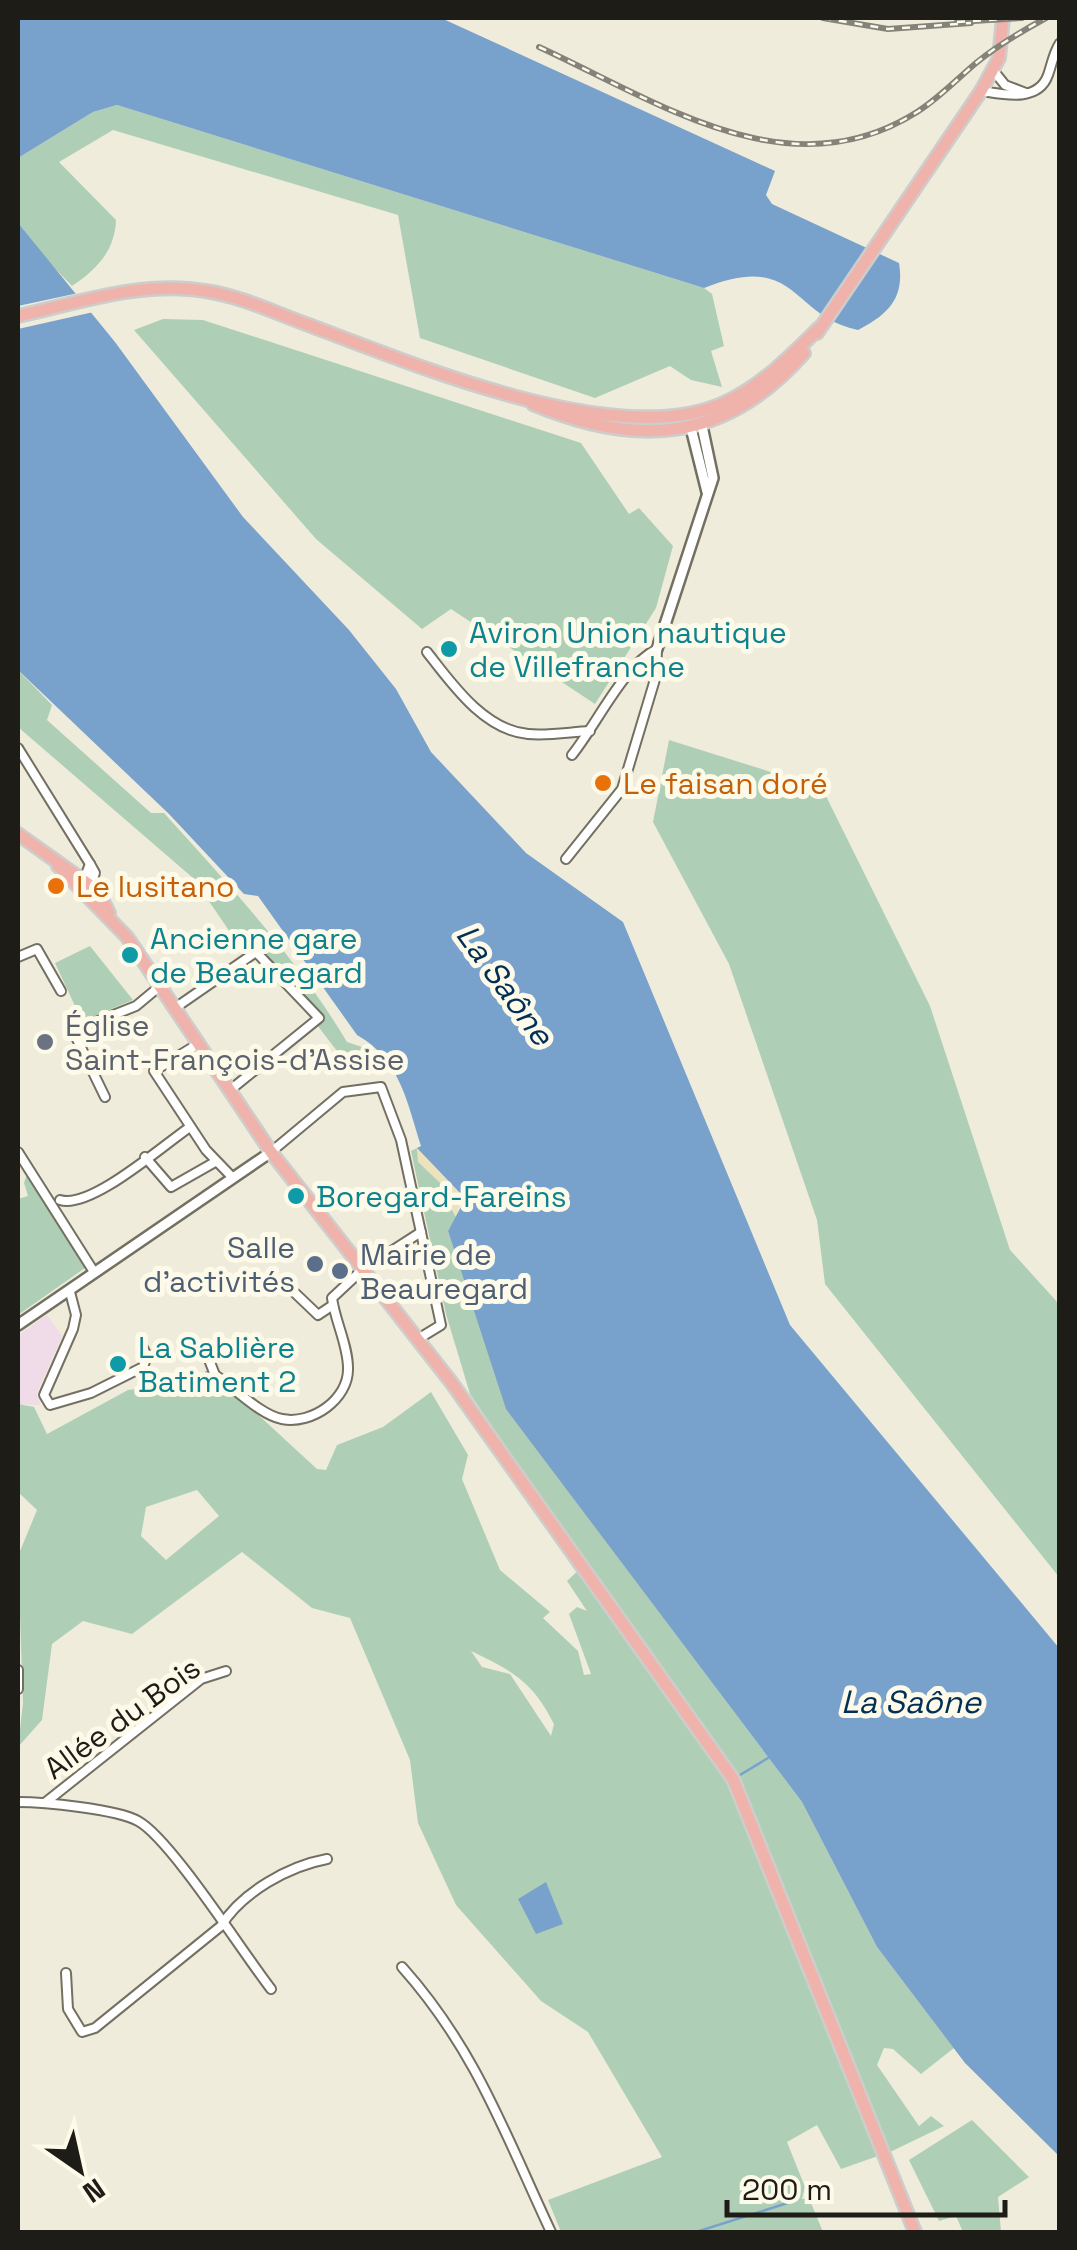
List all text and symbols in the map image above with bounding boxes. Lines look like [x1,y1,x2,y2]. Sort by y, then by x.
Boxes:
place label: Aviron Union nautique de Villefranche [469,613,787,686]
marker: Aviron Union nautique de Villefranche [438,638,460,660]
place label: Le faisan doré [623,764,828,803]
marker: Le faisan doré [592,772,614,794]
place label: Le lusitano [76,867,235,906]
marker: Le lusitano [45,875,67,897]
water label: La Saône [448,917,563,1054]
place label: Ancienne gare de Beauregard [150,919,363,992]
marker: Ancienne gare de Beauregard [119,944,141,966]
place label: Église Saint-François-d'Assise [65,1006,405,1079]
marker: Église Saint-François-d'Assise [34,1031,56,1053]
place label: Boregard-Fareins [316,1177,566,1216]
marker: Boregard-Fareins [285,1185,307,1207]
place label: Salle d'activités [143,1228,295,1301]
place label: Mairie de Beauregard [360,1235,528,1308]
marker: Salle d'activités [304,1253,326,1275]
marker: Mairie de Beauregard [329,1260,351,1282]
place label: La Sablière Batiment 2 [138,1328,296,1401]
marker: La Sablière Batiment 2 [107,1353,129,1375]
street label: Allée du Bois [36,1648,208,1788]
water label: La Saône [841,1682,982,1722]
north arrow [30,2120,130,2220]
scale bar [727,2155,1004,2217]
text: 200 m [742,2170,832,2209]
text: N [76,2171,112,2211]

